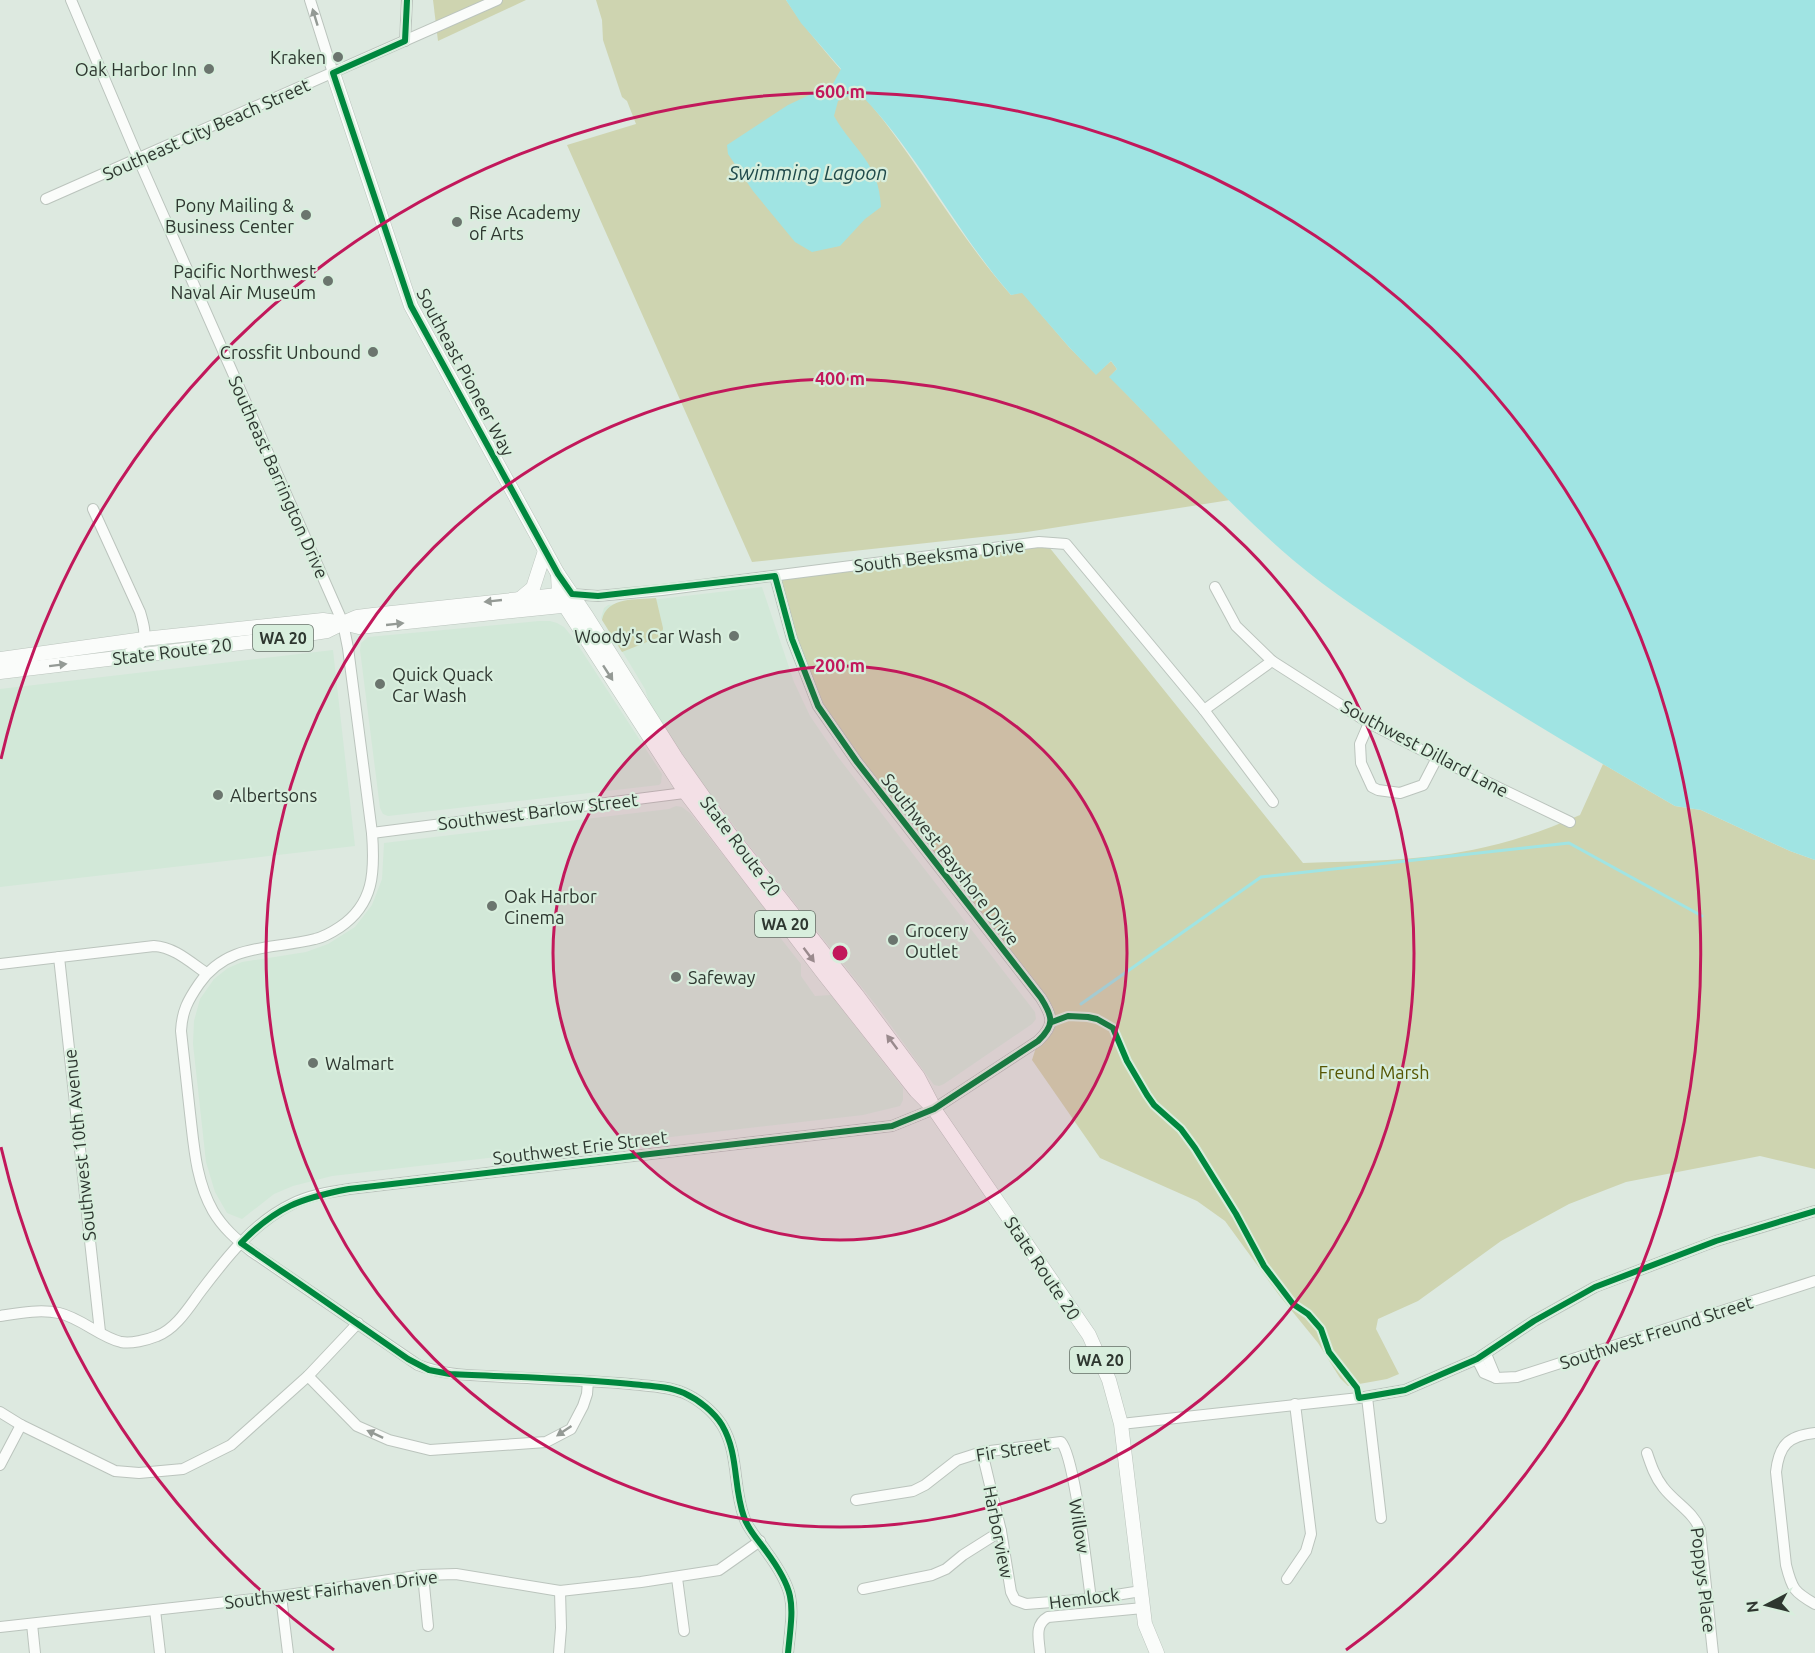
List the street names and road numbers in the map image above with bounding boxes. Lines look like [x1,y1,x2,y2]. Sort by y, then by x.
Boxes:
street label: Southeast City Beach Street [99,74,313,184]
street label: Southeast Pioneer Way [413,285,519,459]
street label: Southeast Barrington Drive [225,373,333,581]
street label: South Beeksma Drive [853,535,1025,575]
road number: WA 20 [253,625,313,651]
street label: State Route 20 [111,634,233,668]
street label: Southwest Dillard Lane [1338,695,1512,801]
street label: Southwest Bayshore Drive [878,769,1024,949]
street label: Southwest Barlow Street [437,789,639,833]
street label: State Route 20 [697,792,785,900]
road number: WA 20 [755,911,815,937]
street label: Southwest 10th Avenue [59,1048,99,1242]
street label: Southwest Erie Street [491,1126,669,1168]
street label: State Route 20 [1001,1213,1085,1323]
street label: Southwest Freund Street [1557,1291,1755,1373]
road number: WA 20 [1070,1347,1130,1373]
street label: Fir Street [974,1433,1052,1465]
street label: Harborview [980,1484,1018,1580]
street label: Willow [1066,1497,1094,1555]
street label: Poppys Place [1688,1526,1720,1634]
street label: Southwest Fairhaven Drive [223,1566,439,1612]
street label: Hemlock [1048,1584,1120,1612]

